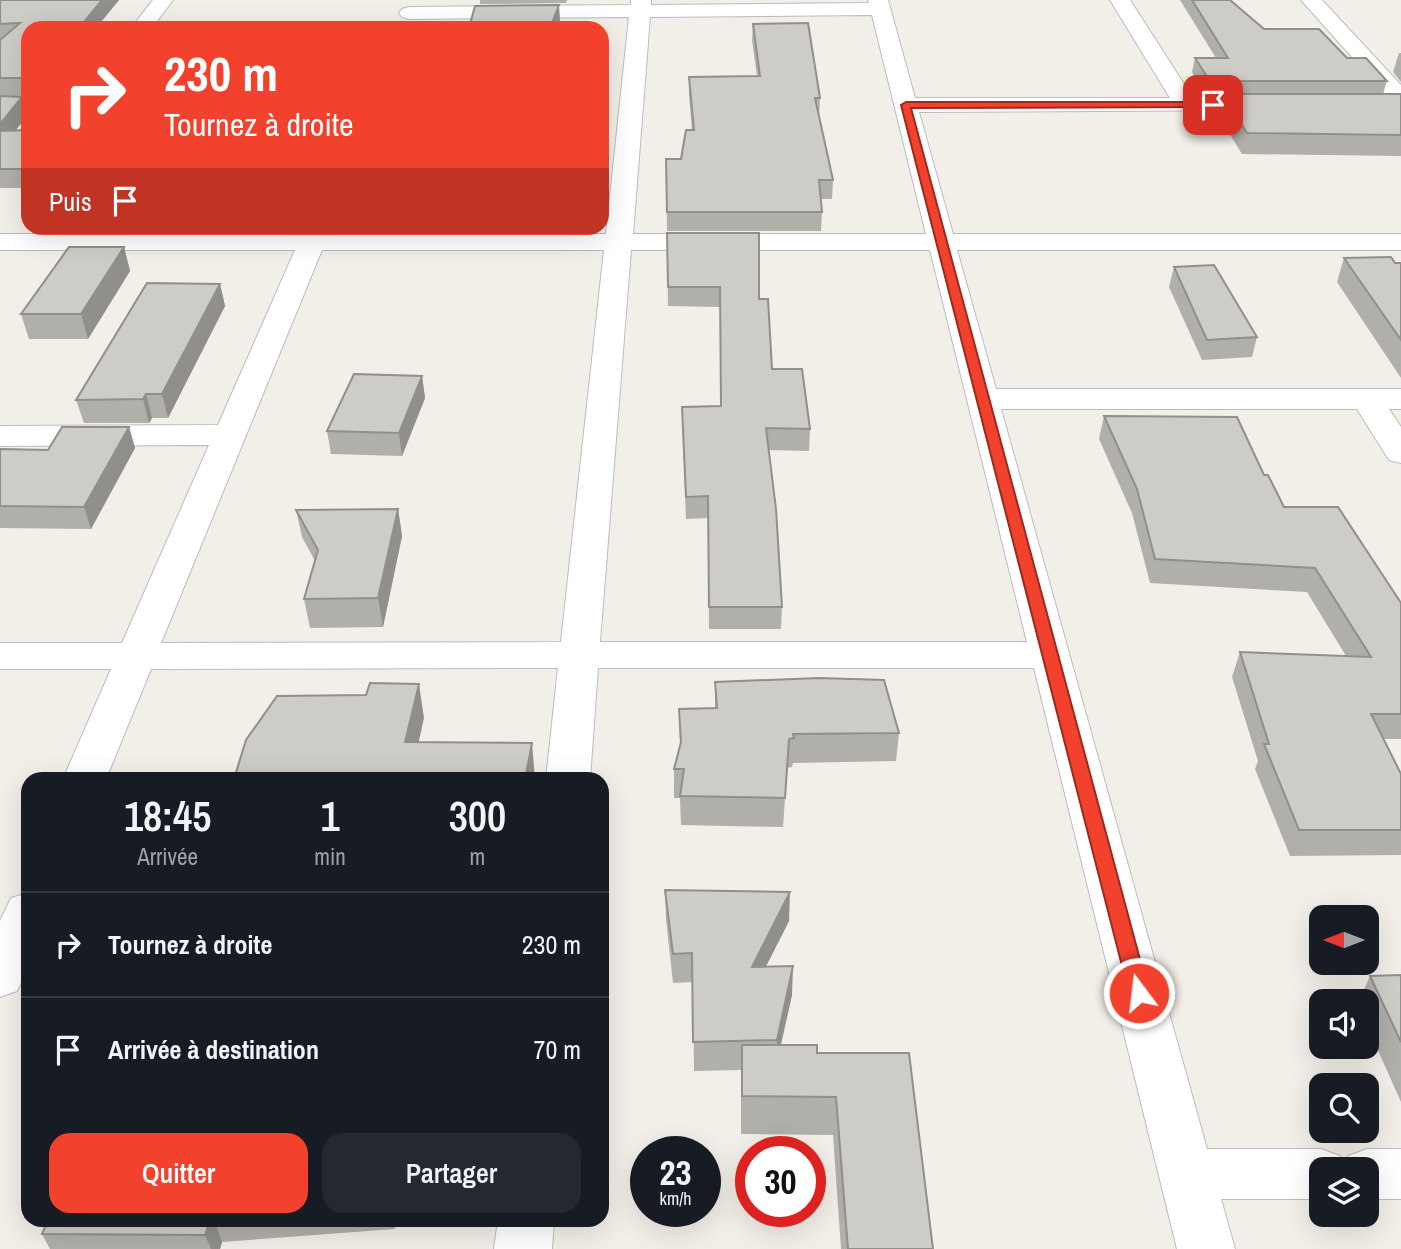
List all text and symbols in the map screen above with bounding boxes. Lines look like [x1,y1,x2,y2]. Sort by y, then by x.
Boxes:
text: 230 m [164,40,278,106]
icon: right [49,49,140,140]
pin [1183,75,1243,135]
icon: arrive [1194,86,1232,124]
text: Tournez à droite [164,103,354,146]
icon: arrive [106,182,144,220]
text: Puis [49,184,92,219]
text: 18:45 [124,788,211,844]
text: 1 [320,788,340,844]
text: 300 [449,788,506,844]
text: Arrivée [137,841,198,872]
text: min [314,841,346,872]
text: m [470,841,485,872]
north arrow [1309,905,1379,975]
map controls [1309,905,1379,1227]
icon: right [49,926,87,964]
text: Tournez à droite [108,927,272,962]
text: 230 m [522,927,581,962]
position arrow [1102,956,1176,1030]
button: sound [1309,989,1379,1059]
icon: arrive [49,1031,87,1069]
text: Arrivée à destination [108,1032,319,1067]
text: 70 m [534,1032,581,1067]
button: search [1309,1073,1379,1143]
button: Quitter [49,1133,308,1213]
button: Partager [322,1133,581,1213]
speed limit sign: 30 [735,1136,826,1227]
text: 23 [660,1149,691,1196]
button: layers [1309,1157,1379,1227]
text: km/h [660,1186,692,1211]

